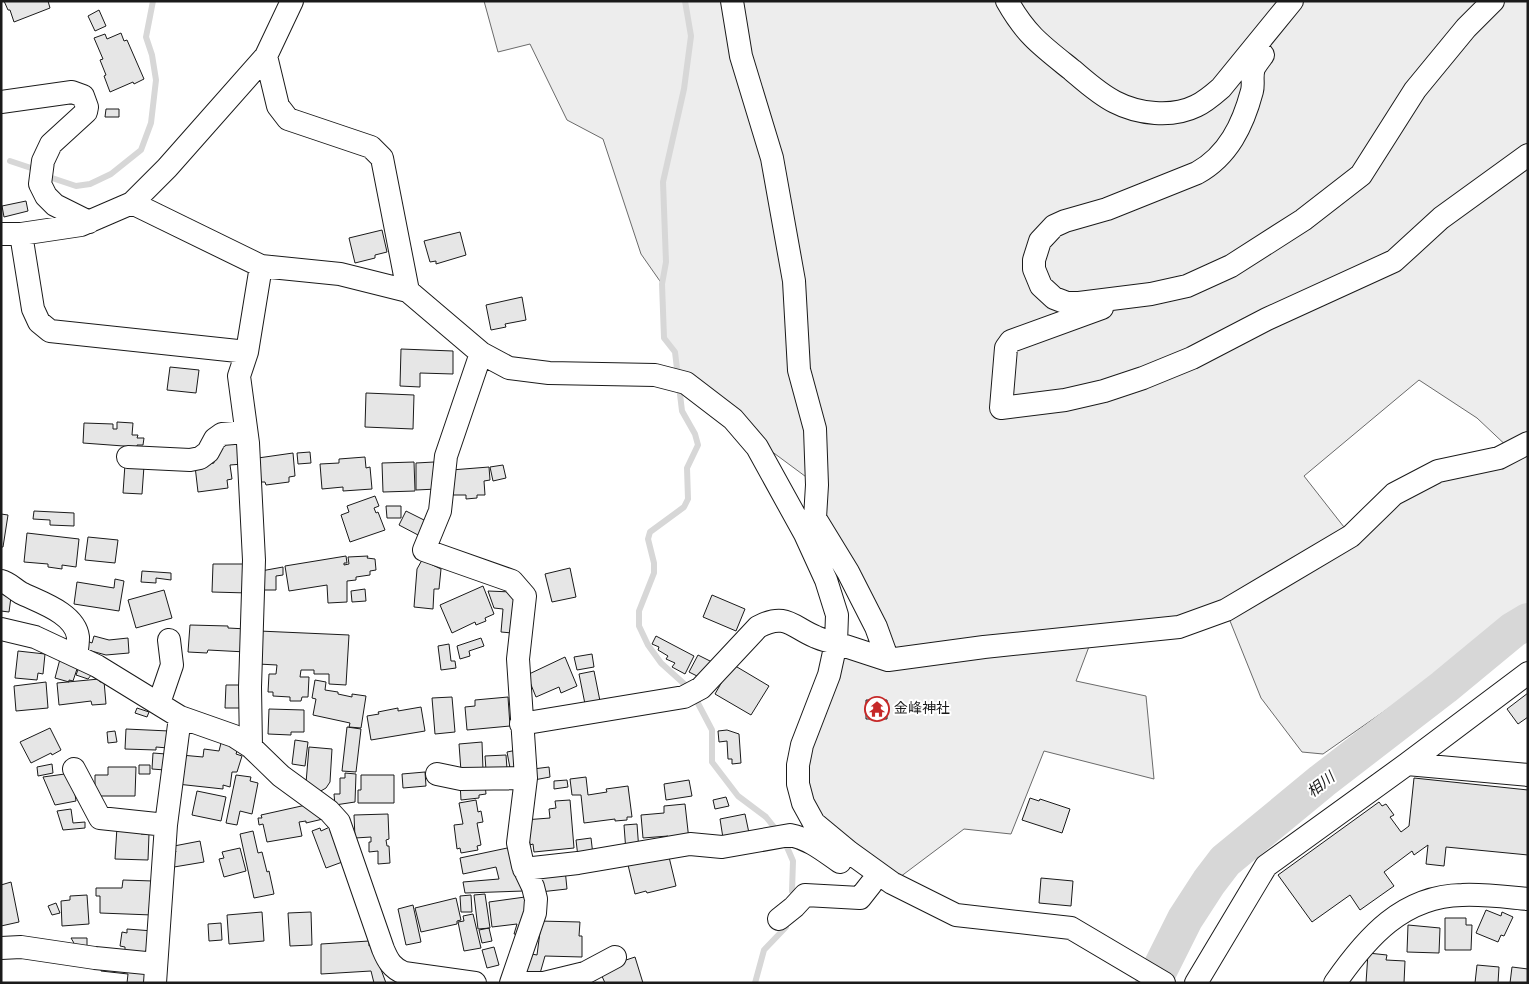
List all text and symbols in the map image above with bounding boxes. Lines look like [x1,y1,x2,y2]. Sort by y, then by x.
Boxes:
temple icon: 金峰神社 [864,696,890,722]
place label: 金峰神社 [894,700,950,716]
water label: 相川 [1304,768,1339,800]

